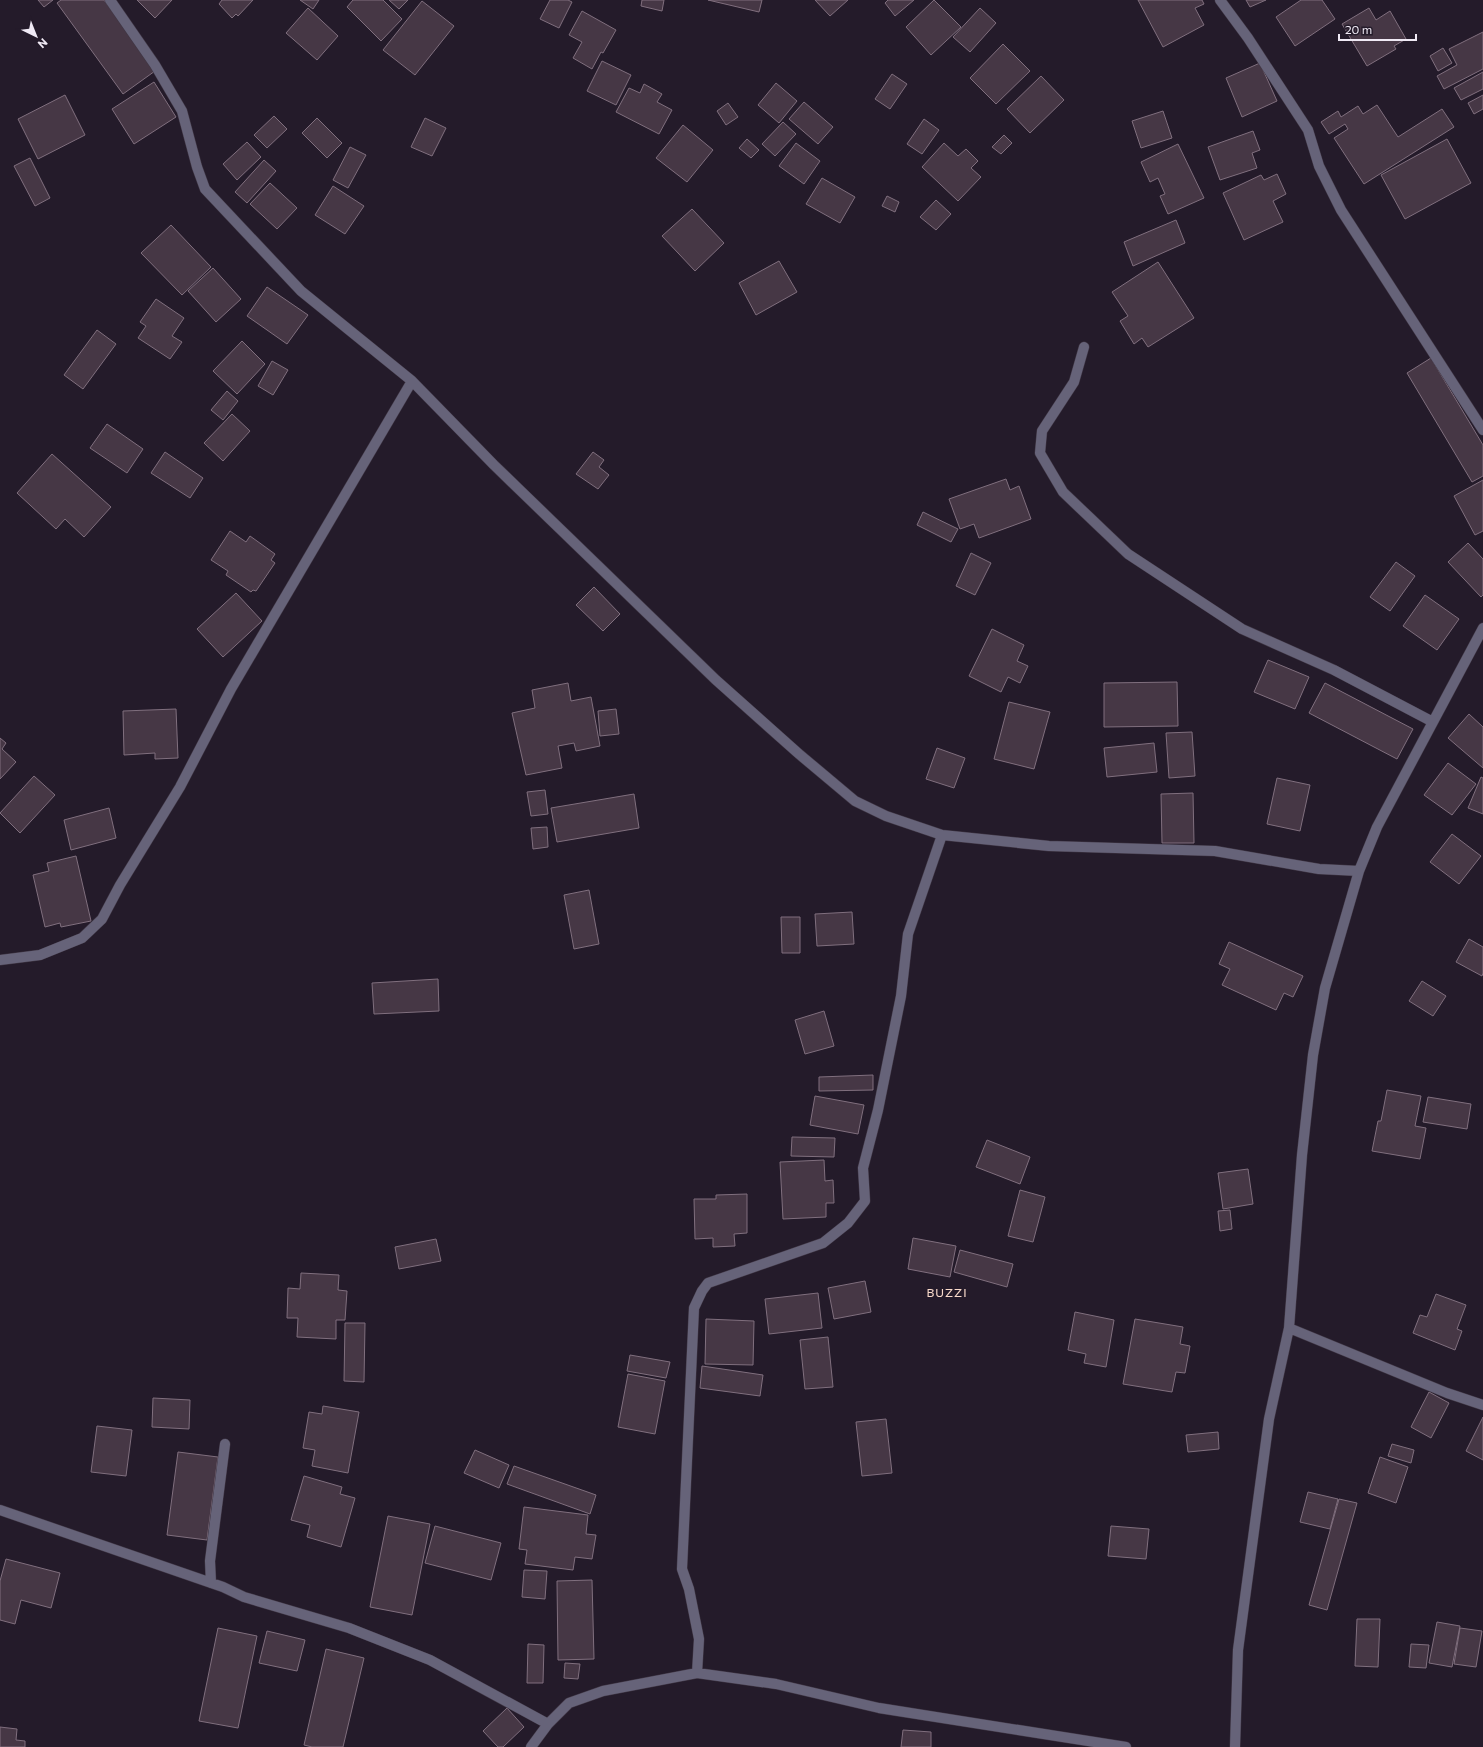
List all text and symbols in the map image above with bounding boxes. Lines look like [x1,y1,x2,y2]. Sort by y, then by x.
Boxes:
north arrow [16,16,56,56]
scale bar [1339,16,1416,42]
text: 20 m [1345,22,1372,36]
text: N [36,36,51,51]
district label: BUZZI [927,1285,967,1299]

